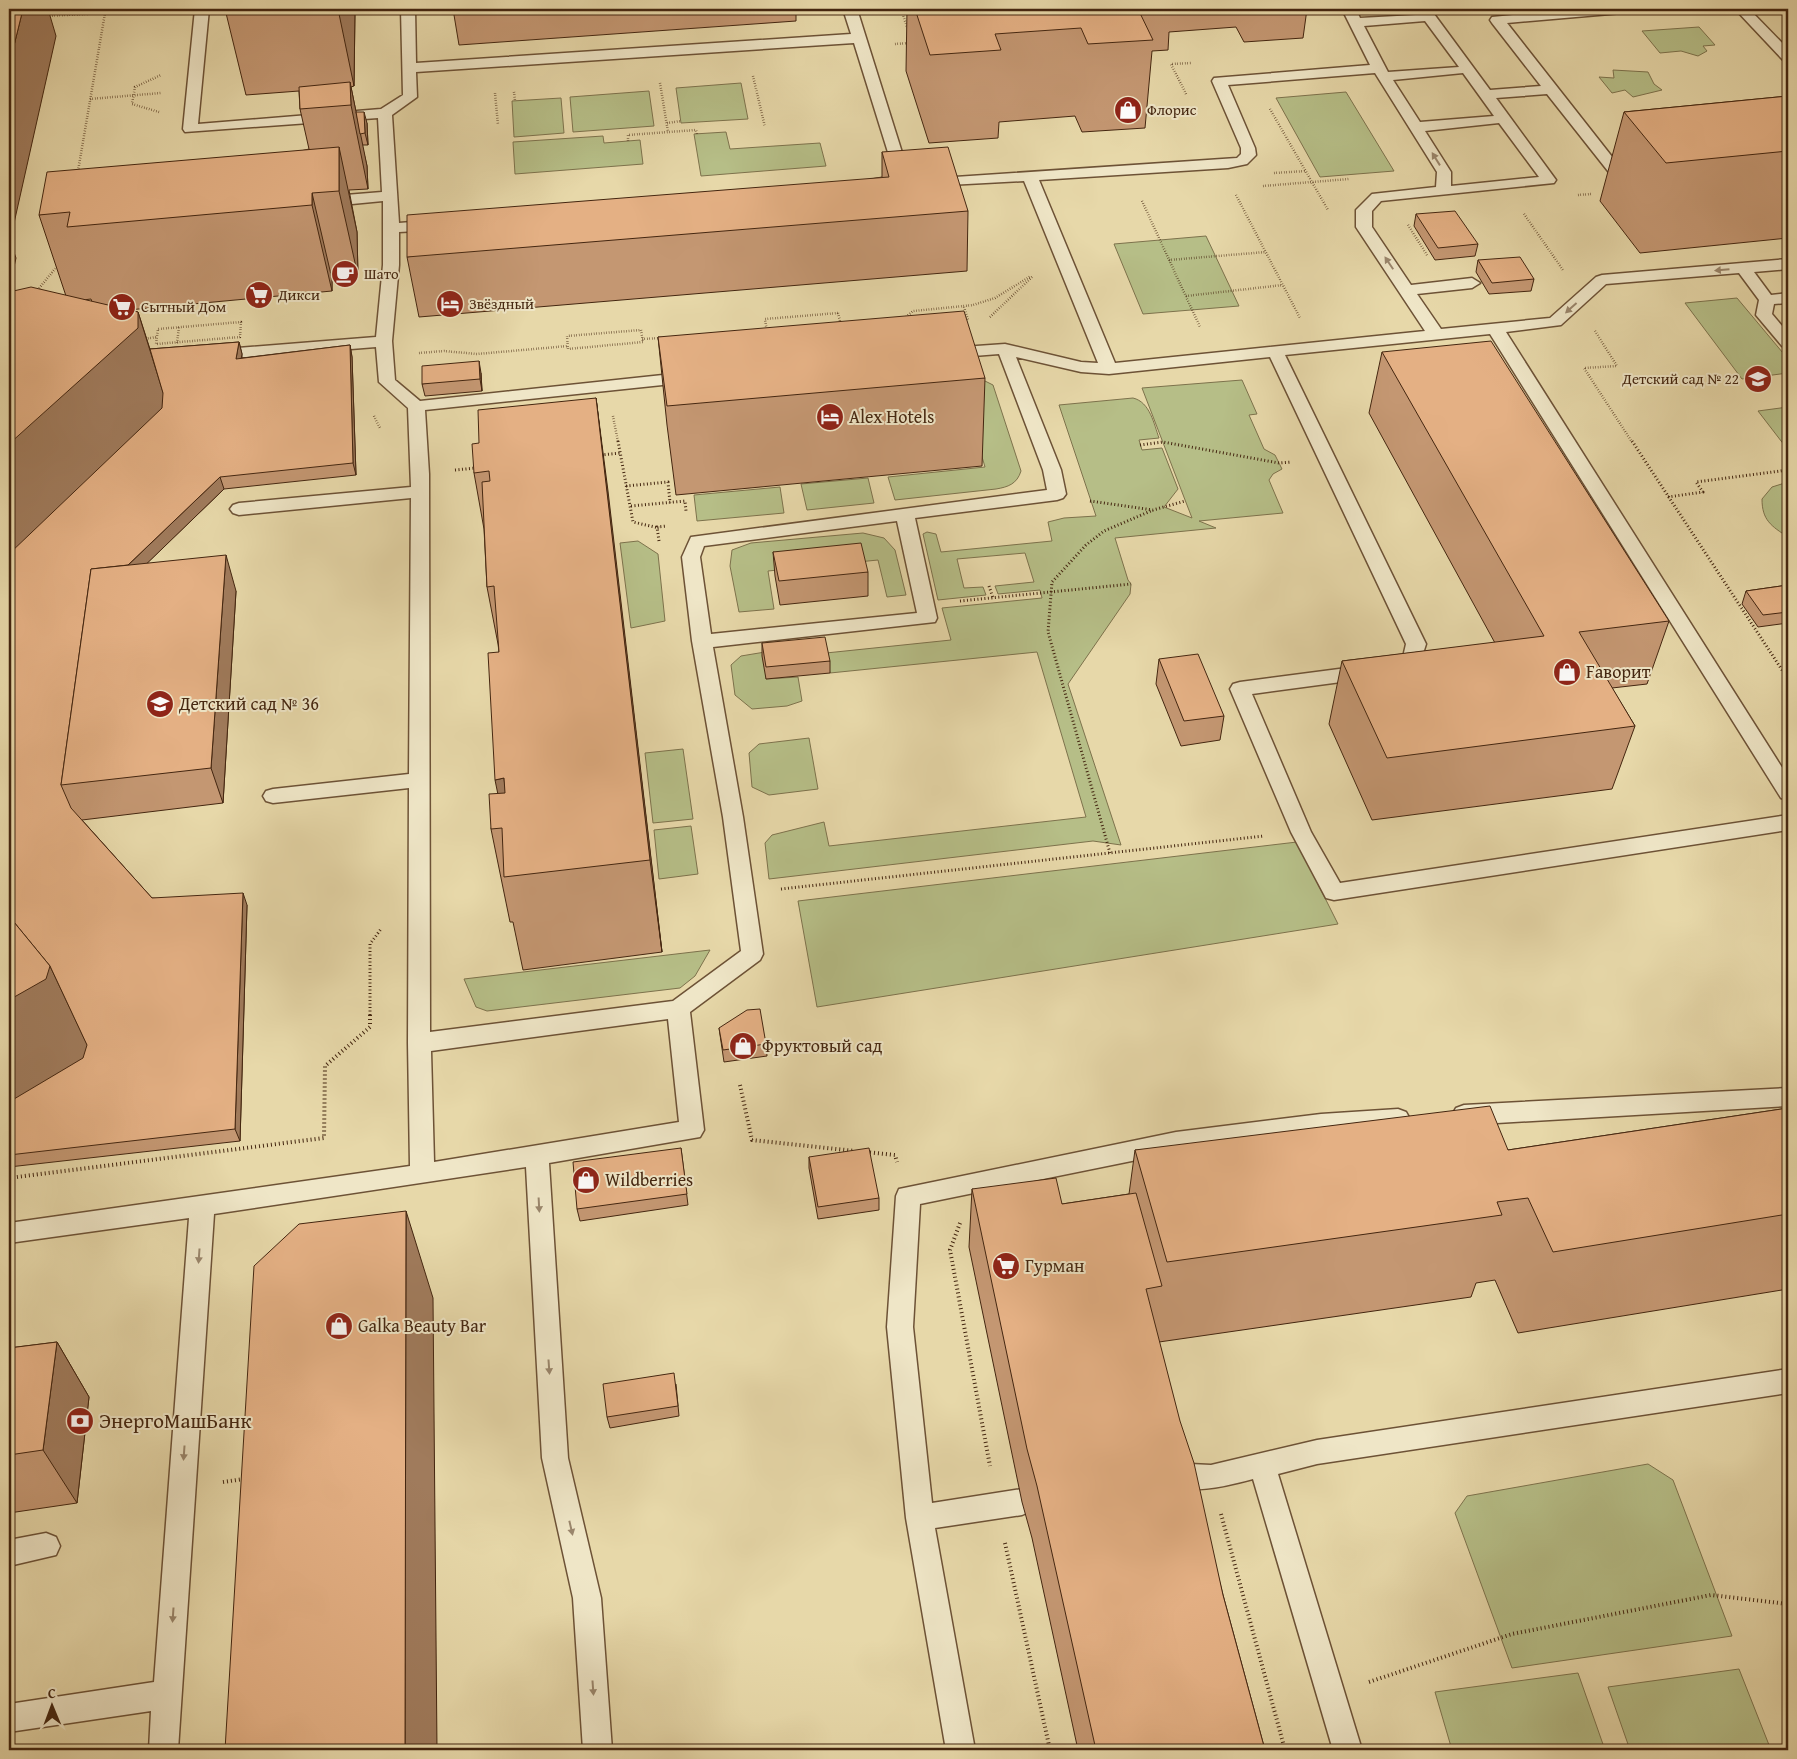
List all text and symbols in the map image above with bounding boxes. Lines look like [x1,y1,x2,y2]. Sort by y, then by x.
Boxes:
shop icon: Флорис [1113,95,1143,125]
place label: Флорис [1147,99,1197,120]
one-way arrow [1431,152,1440,165]
one-way arrow [1384,257,1393,270]
cafe icon: Шато [330,259,360,289]
place label: Шато [364,263,399,284]
one-way arrow [1714,266,1730,274]
supermarket icon: Дикси [244,280,274,310]
place label: Дикси [277,284,320,305]
hotel icon: Звёздный [435,289,465,319]
supermarket icon: Сытный Дом [107,292,137,322]
place label: Звёздный [469,293,534,314]
place label: Сытный Дом [141,296,227,317]
one-way arrow [1565,302,1577,314]
school or university icon: Детский сад № 22 [1743,364,1773,394]
place label: Детский сад № 22 [1621,368,1739,389]
hotel icon: Alex Hotels [815,402,845,432]
place label: Alex Hotels [849,403,934,430]
shop icon: Fаворит [1552,657,1582,687]
place label: Fаворит [1586,658,1651,685]
school or university icon: Детский сад № 36 [145,689,175,719]
place label: Детский сад № 36 [178,690,319,717]
shop icon: Фруктовый сад [728,1031,758,1061]
place label: Фруктовый сад [762,1032,882,1059]
shop icon: Wildberries [571,1165,601,1195]
place label: Wildberries [605,1166,693,1193]
one-way arrow [536,1197,544,1213]
one-way arrow [194,1248,202,1264]
supermarket icon: Гурман [991,1251,1021,1281]
place label: Гурман [1025,1252,1084,1279]
shop icon: Galka Beauty Bar [324,1311,354,1341]
place label: Galka Beauty Bar [358,1312,487,1339]
one-way arrow [545,1359,553,1375]
place label: ЭнергоМашБанк [99,1405,251,1436]
bank icon: ЭнергоМашБанк [65,1406,95,1436]
one-way arrow [180,1445,188,1461]
one-way arrow [567,1520,575,1535]
one-way arrow [168,1607,176,1623]
one-way arrow [590,1680,598,1696]
north arrow [28,1682,78,1732]
text: С [48,1683,56,1703]

